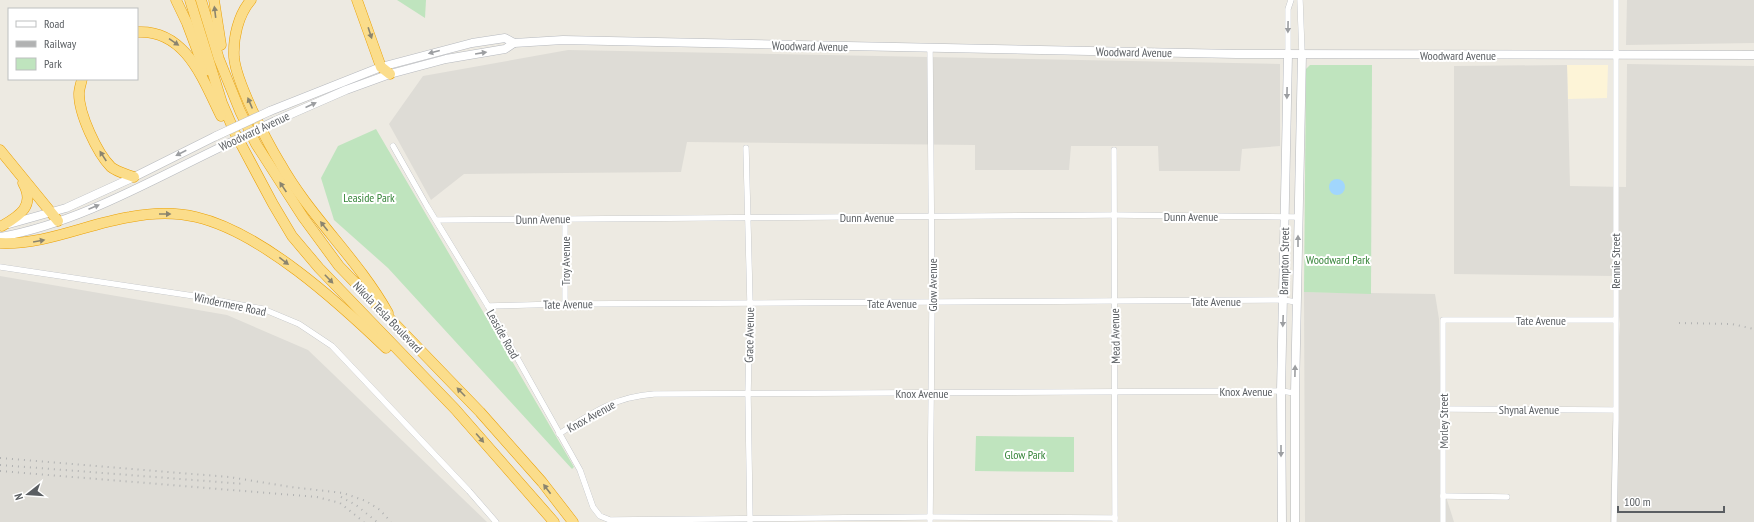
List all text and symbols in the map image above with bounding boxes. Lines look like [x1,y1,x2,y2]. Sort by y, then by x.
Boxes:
one-way arrow [212,6,218,18]
legend [8,8,138,80]
text: Road [44,16,64,31]
one-way arrow [1285,21,1291,34]
one-way arrow [367,27,373,39]
text: Railway [44,36,77,51]
one-way arrow [168,38,179,46]
street label: Woodward Avenue [772,38,848,54]
street label: Woodward Avenue [1096,44,1172,60]
street label: Woodward Avenue [1420,48,1496,63]
one-way arrow [428,49,440,55]
one-way arrow [475,50,487,56]
text: Park [44,56,62,71]
one-way arrow [1284,87,1290,100]
one-way arrow [247,97,253,108]
one-way arrow [305,102,316,108]
street label: Woodward Avenue [216,108,292,154]
one-way arrow [99,150,107,161]
one-way arrow [175,150,187,157]
one-way arrow [279,181,287,192]
park label: Leaside Park [343,190,395,205]
one-way arrow [88,204,99,210]
street label: Dunn Avenue [1164,209,1218,224]
street label: Dunn Avenue [840,210,894,225]
one-way arrow [159,211,172,217]
street label: Dunn Avenue [516,211,570,227]
one-way arrow [320,220,328,231]
street label: Brampton Street [1276,226,1292,295]
street label: Rennie Street [1608,232,1623,289]
one-way arrow [1294,235,1301,247]
street label: Troy Avenue [558,236,573,286]
one-way arrow [33,238,45,244]
park label: Woodward Park [1306,252,1370,267]
one-way arrow [278,257,289,266]
street label: Glow Avenue [925,258,940,312]
one-way arrow [324,274,333,284]
street label: Nikola Tesla Boulevard [350,278,426,356]
street label: Windermere Road [193,289,267,319]
street label: Tate Avenue [1191,294,1241,309]
street label: Tate Avenue [543,296,593,312]
street label: Tate Avenue [867,296,917,311]
street label: Leaside Road [483,307,523,361]
street label: Grace Avenue [741,307,757,363]
street label: Mead Avenue [1107,308,1123,364]
street label: Tate Avenue [1516,313,1566,328]
one-way arrow [1280,315,1286,328]
one-way arrow [1292,364,1298,377]
street label: Knox Avenue [1219,384,1273,399]
street label: Knox Avenue [895,386,949,401]
one-way arrow [456,387,466,397]
street label: Morley Street [1436,393,1451,449]
street label: Knox Avenue [564,397,618,435]
street label: Shynal Avenue [1499,402,1559,417]
one-way arrow [476,433,485,444]
one-way arrow [1278,445,1284,458]
park label: Glow Park [1004,447,1046,462]
north arrow [8,474,48,514]
one-way arrow [543,483,552,494]
scale bar [1618,488,1724,514]
text: N [11,492,26,502]
text: 100 m [1624,494,1651,509]

